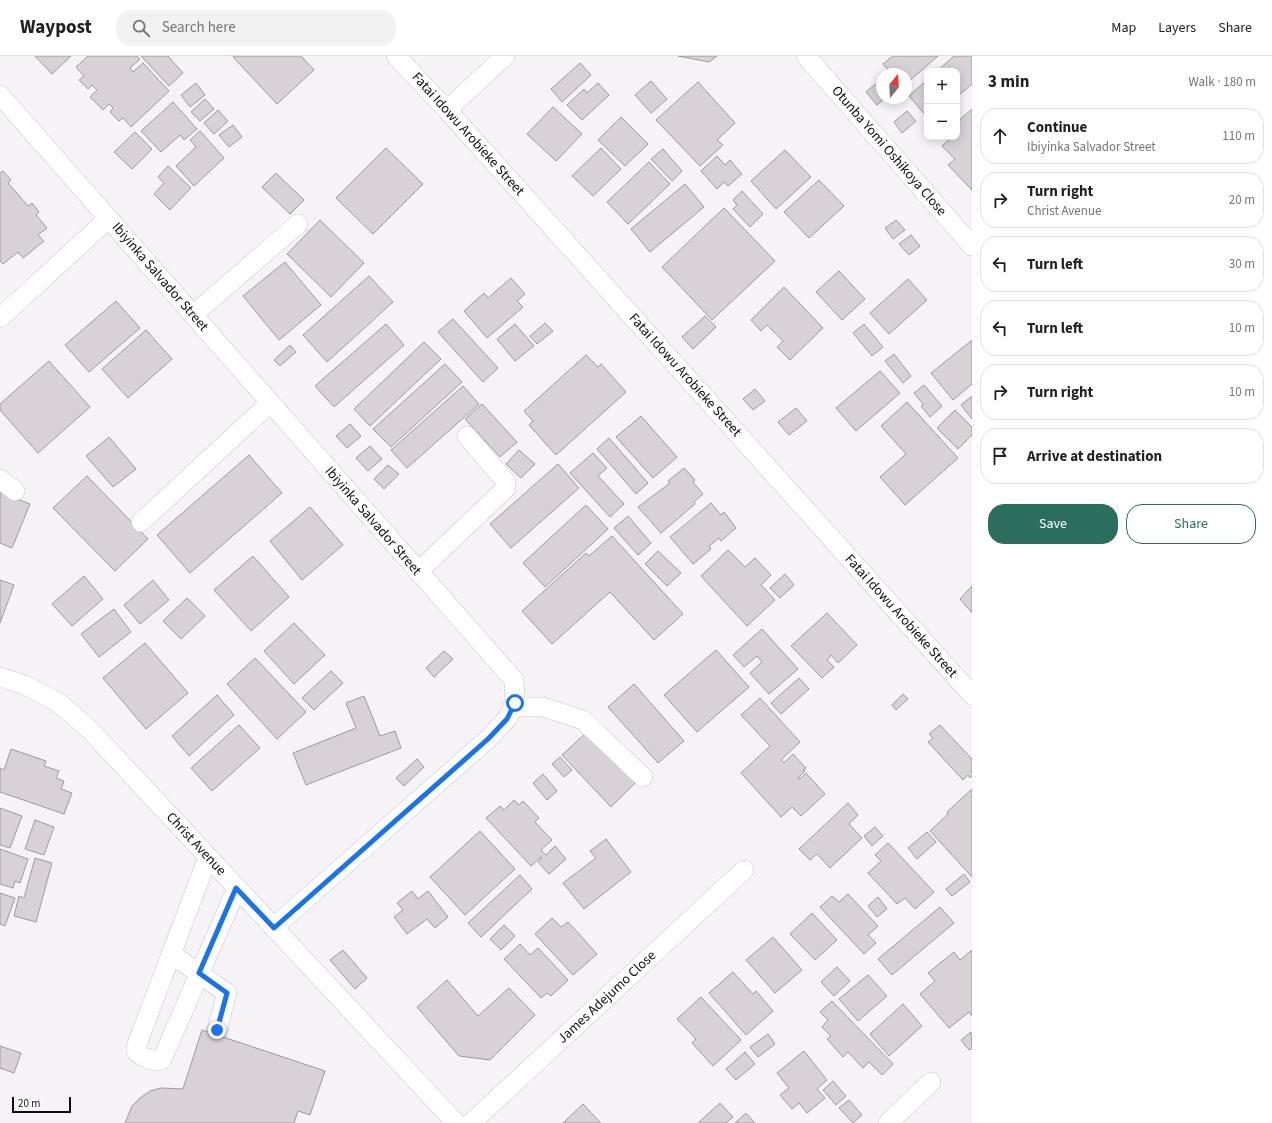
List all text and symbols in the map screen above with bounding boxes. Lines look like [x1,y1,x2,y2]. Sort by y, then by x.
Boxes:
search box [116,10,396,46]
text: Waypost [20,14,92,41]
icon: search [130,17,152,39]
text: Search here [162,17,236,38]
text: Map [1111,18,1136,38]
text: Layers [1158,18,1196,38]
text: Share [1218,18,1252,38]
street label: Fatai Idowu Arobieke Street [407,68,529,200]
north arrow [876,68,912,104]
map controls [924,68,960,140]
button: + [924,68,960,104]
text: 3 min [988,70,1029,94]
text: Walk · 180 m [1188,73,1256,91]
street label: Otunba Yomi Oshikoya Close [827,82,951,221]
button: − [924,104,960,140]
text: Continue [1027,117,1087,138]
icon: ahead [989,125,1011,147]
text: 110 m [1222,127,1255,145]
text: Ibiyinka Salvador Street [1027,138,1156,156]
text: Turn right [1027,181,1093,202]
icon: right [989,189,1011,211]
text: 20 m [1229,191,1255,209]
text: Christ Avenue [1027,202,1101,220]
street label: Ibiyinka Salvador Street [107,218,213,336]
icon: left [989,253,1011,275]
text: Turn left [1027,254,1083,275]
text: 30 m [1229,255,1255,273]
street label: Fatai Idowu Arobieke Street [624,309,746,441]
icon: left [989,317,1011,339]
text: Turn left [1027,318,1083,339]
text: 10 m [1229,319,1255,337]
icon: right [989,381,1011,403]
text: Turn right [1027,382,1093,403]
text: 10 m [1229,383,1255,401]
icon: arrive [989,445,1011,467]
text: Arrive at destination [1027,446,1162,467]
street label: Ibiyinka Salvador Street [320,462,426,580]
button: Save [988,504,1118,544]
button: Share [1126,504,1256,544]
street label: Fatai Idowu Arobieke Street [840,550,962,682]
route start [506,694,524,712]
street label: Christ Avenue [161,808,231,880]
street label: James Adejumo Close [553,946,661,1048]
route end [208,1021,226,1039]
scale bar [12,1095,71,1114]
text: 20 m [18,1096,40,1111]

